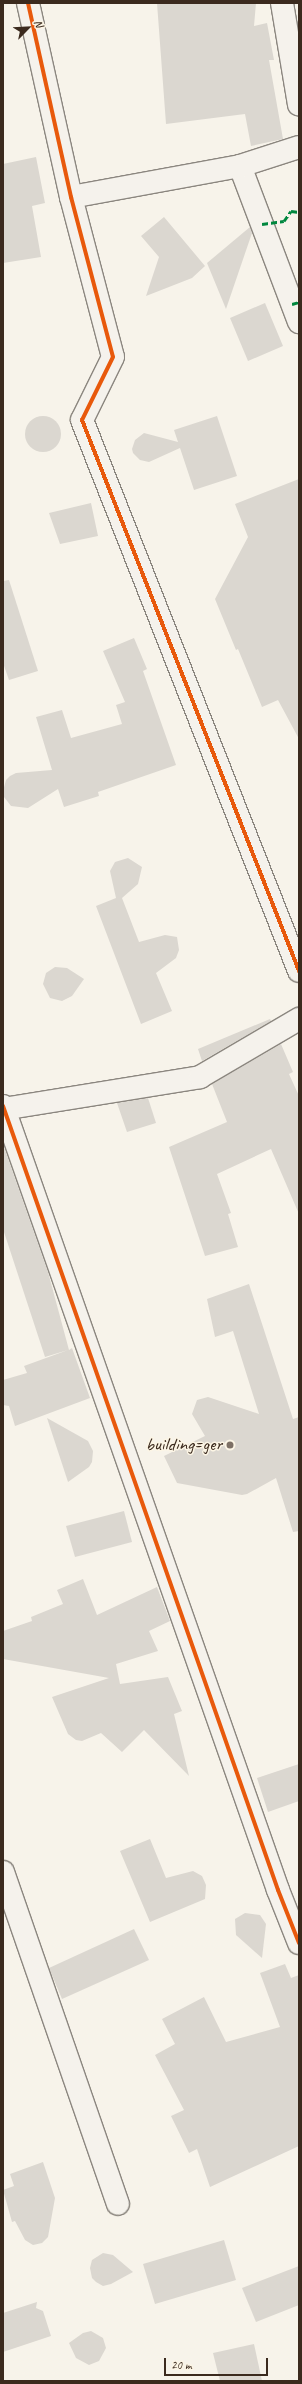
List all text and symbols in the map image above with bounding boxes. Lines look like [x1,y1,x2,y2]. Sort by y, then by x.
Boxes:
north arrow [8,8,48,48]
text: N [31,17,47,29]
place label: building=ger [146,1434,222,1456]
marker: building=ger [225,1440,235,1450]
scale bar [166,2350,270,2376]
text: 20 m [171,2357,191,2373]

